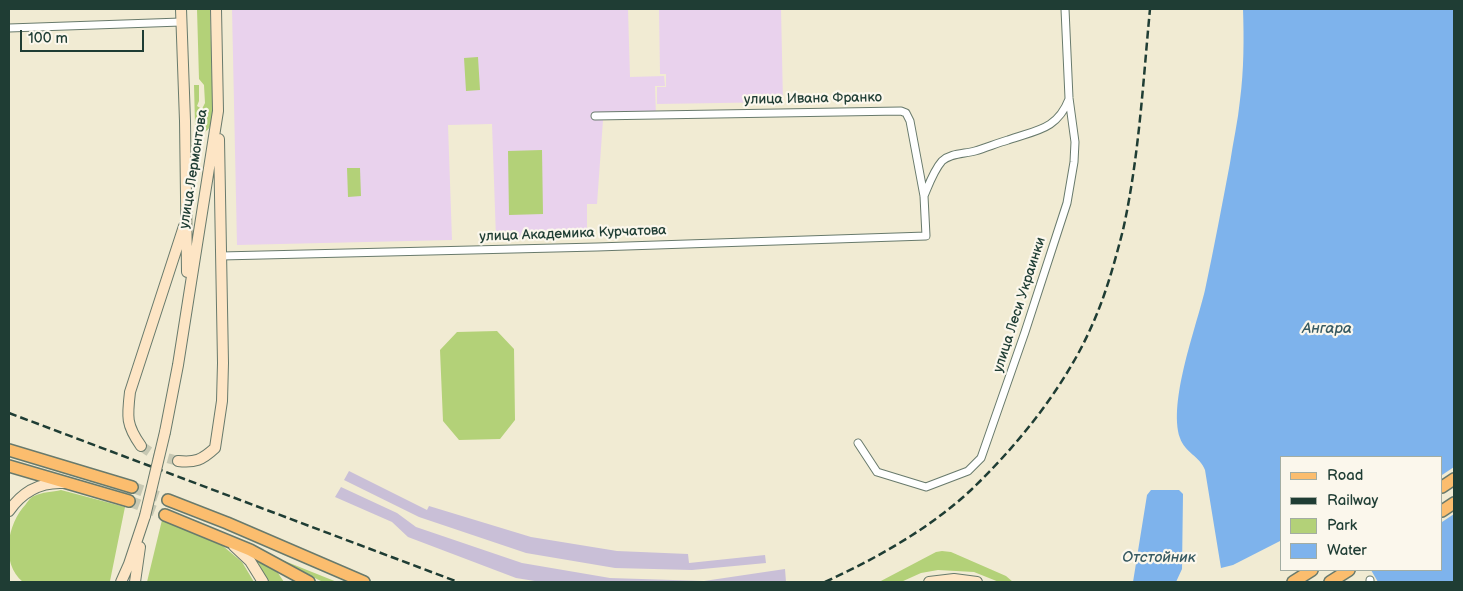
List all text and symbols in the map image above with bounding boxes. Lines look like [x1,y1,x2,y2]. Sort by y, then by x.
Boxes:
scale bar [22,20,146,52]
text: 100 m [28,29,68,48]
street label: улица Ивана Франко [744,89,882,109]
street label: улица Лермонтова [176,108,212,230]
street label: улица Академика Курчатова [479,222,667,246]
street label: улица Леси Украинки [990,235,1050,375]
water label: Ангара [1302,320,1352,338]
legend [1280,456,1443,571]
text: Road [1327,466,1363,485]
text: Railway [1327,491,1378,510]
text: Park [1327,516,1357,535]
text: Water [1327,541,1367,560]
water label: Отстойник [1122,549,1196,567]

